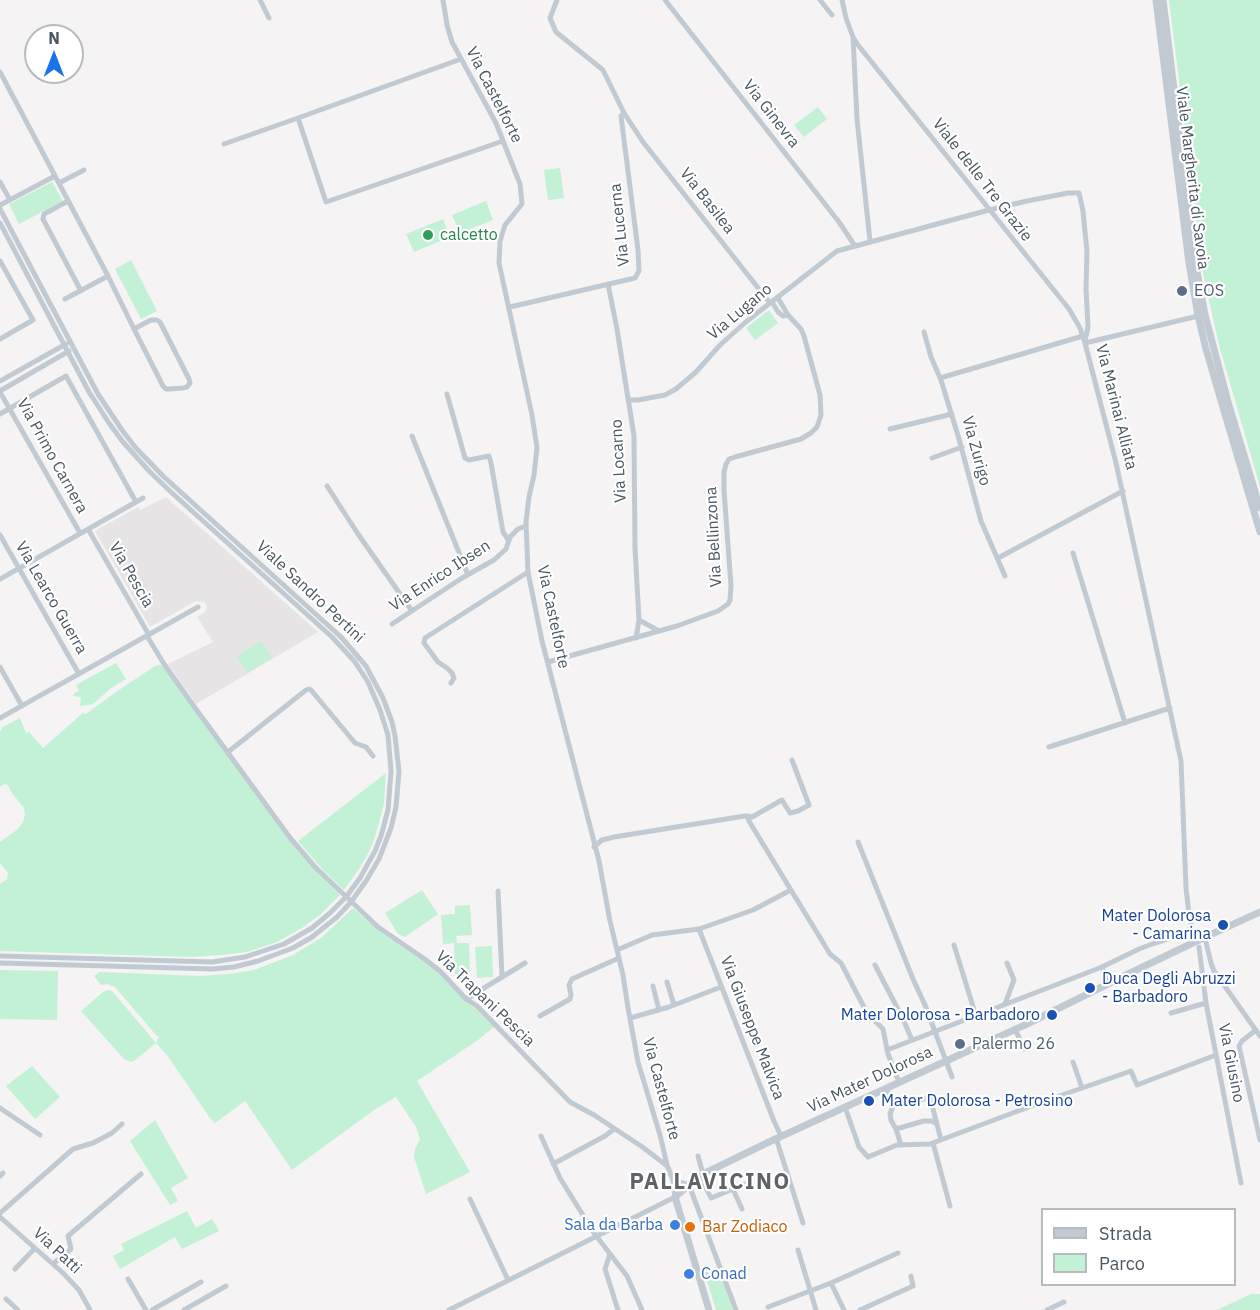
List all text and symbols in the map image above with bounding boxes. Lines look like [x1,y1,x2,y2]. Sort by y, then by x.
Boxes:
north arrow [24,24,84,84]
text: N [48,28,60,48]
street label: Via Castelforte [462,44,526,146]
street label: Via Ginevra [738,76,804,152]
street label: Viale Margherita di Savoia [1171,85,1213,271]
street label: Viale delle Tre Grazie [928,115,1036,245]
street label: Via Basilea [675,164,739,238]
street label: Via Lucerna [606,183,634,267]
place label: calcetto [440,225,498,245]
marker: calcetto [421,228,435,242]
street label: Via Lugano [704,280,776,344]
place label: EOS [1194,281,1224,301]
marker: EOS [1175,284,1189,298]
street label: Via Marinai Alliata [1091,342,1141,472]
street label: Via Primo Carnera [12,395,92,517]
street label: Via Zurigo [957,414,995,488]
street label: Via Locarno [607,419,631,503]
street label: Via Bellinzona [702,486,726,588]
street label: Via Enrico Ibsen [386,536,494,616]
street label: Viale Sandro Pertini [252,537,368,647]
street label: Via Learco Guerra [11,538,91,658]
street label: Via Pescia [105,539,157,611]
street label: Via Castelforte [533,564,573,670]
place label: Mater Dolorosa - Camarina [1101,906,1211,944]
marker: Mater Dolorosa - Camarina [1216,918,1230,932]
street label: Via Trapani Pescia [432,947,538,1051]
street label: Via Giuseppe Malvica [716,954,788,1102]
place label: Duca Degli Abruzzi - Barbadoro [1102,969,1236,1007]
marker: Duca Degli Abruzzi - Barbadoro [1083,981,1097,995]
place label: Mater Dolorosa - Barbadoro [841,1005,1040,1025]
marker: Mater Dolorosa - Barbadoro [1045,1008,1059,1022]
street label: Via Giusino [1214,1022,1248,1104]
place label: Palermo 26 [972,1034,1055,1054]
street label: Via Castelforte [638,1036,684,1142]
marker: Palermo 26 [953,1037,967,1051]
street label: Via Mater Dolorosa [804,1043,936,1117]
place label: Mater Dolorosa - Petrosino [881,1091,1073,1111]
marker: Mater Dolorosa - Petrosino [862,1094,876,1108]
district label: PALLAVICINO [629,1170,791,1196]
legend [1041,1208,1236,1286]
place label: Sala da Barba [564,1215,663,1235]
place label: Bar Zodiaco [702,1217,788,1237]
marker: Sala da Barba [668,1218,682,1232]
marker: Bar Zodiaco [683,1220,697,1234]
text: Strada [1099,1222,1152,1245]
street label: Via Patti [29,1224,85,1278]
text: Parco [1099,1252,1145,1275]
place label: Conad [701,1264,747,1284]
marker: Conad [682,1267,696,1281]

